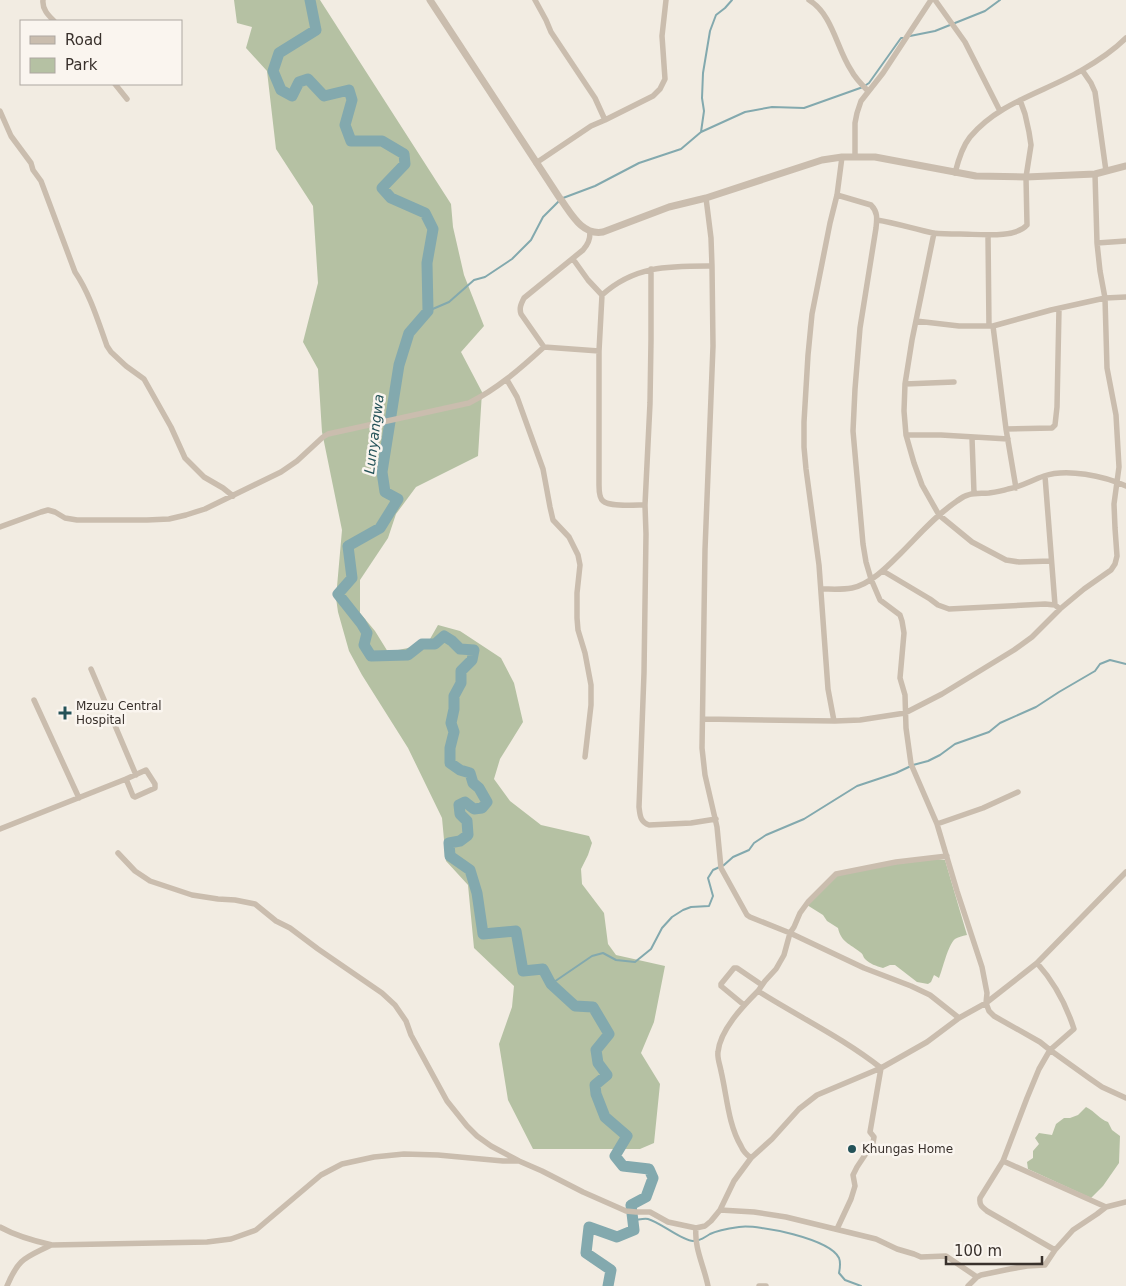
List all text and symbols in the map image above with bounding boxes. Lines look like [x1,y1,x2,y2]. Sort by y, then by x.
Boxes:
legend [20,20,182,85]
text: Road [65,31,103,49]
text: Park [65,56,98,74]
water label: Lunyangwa [361,393,387,475]
place label: Mzuzu Central Hospital [76,699,162,727]
marker: Mzuzu Central Hospital [58,706,72,720]
place label: Khungas Home [862,1142,953,1156]
marker: Khungas Home [846,1143,858,1155]
scale bar [946,1234,1042,1266]
text: 100 m [954,1242,1002,1260]

